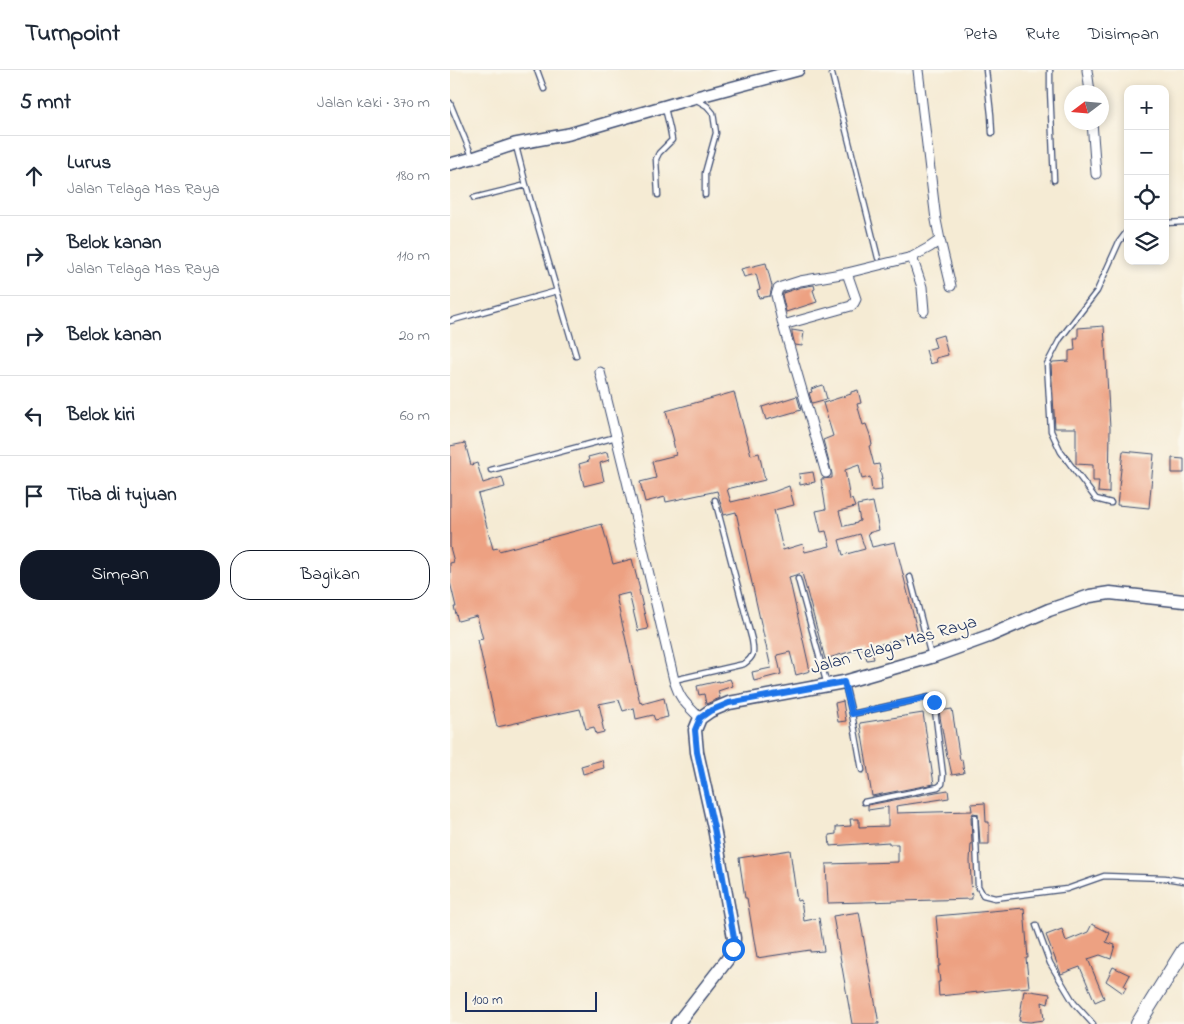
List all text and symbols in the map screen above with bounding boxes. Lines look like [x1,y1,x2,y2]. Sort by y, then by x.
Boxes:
text: Turnpoint [25,17,120,52]
text: Peta [964,22,997,48]
text: Rute [1025,22,1060,48]
text: Disimpan [1088,22,1159,48]
north arrow [1064,85,1109,130]
map controls [1124,85,1169,265]
button: + [1124,85,1169,130]
text: 5 mnt [20,88,71,118]
text: Jalan kaki · 370 m [317,91,430,115]
button: − [1124,130,1169,175]
text: Lurus [67,150,111,177]
icon: ahead [20,162,48,190]
text: 180 m [396,164,430,188]
button: locate [1124,175,1169,220]
text: Jalan Telaga Mas Raya [67,177,220,201]
button: layers [1124,220,1169,265]
text: Belok kanan [67,230,161,257]
icon: right [20,242,48,270]
text: 110 m [396,244,430,268]
text: Jalan Telaga Mas Raya [67,257,220,281]
icon: right [20,322,48,350]
text: Belok kanan [67,322,161,349]
text: 20 m [399,324,430,348]
icon: left [20,402,48,430]
text: Belok kiri [67,402,135,429]
text: 60 m [400,404,430,428]
icon: arrive [20,482,48,510]
text: Tiba di tujuan [67,482,177,509]
button: Simpan [20,550,220,600]
button: Bagikan [230,550,430,600]
street label: Jalan Telaga Mas Raya [808,610,980,683]
route end [923,691,946,714]
route start [722,938,745,961]
scale bar [465,989,598,1012]
text: 100 m [472,990,503,1011]

